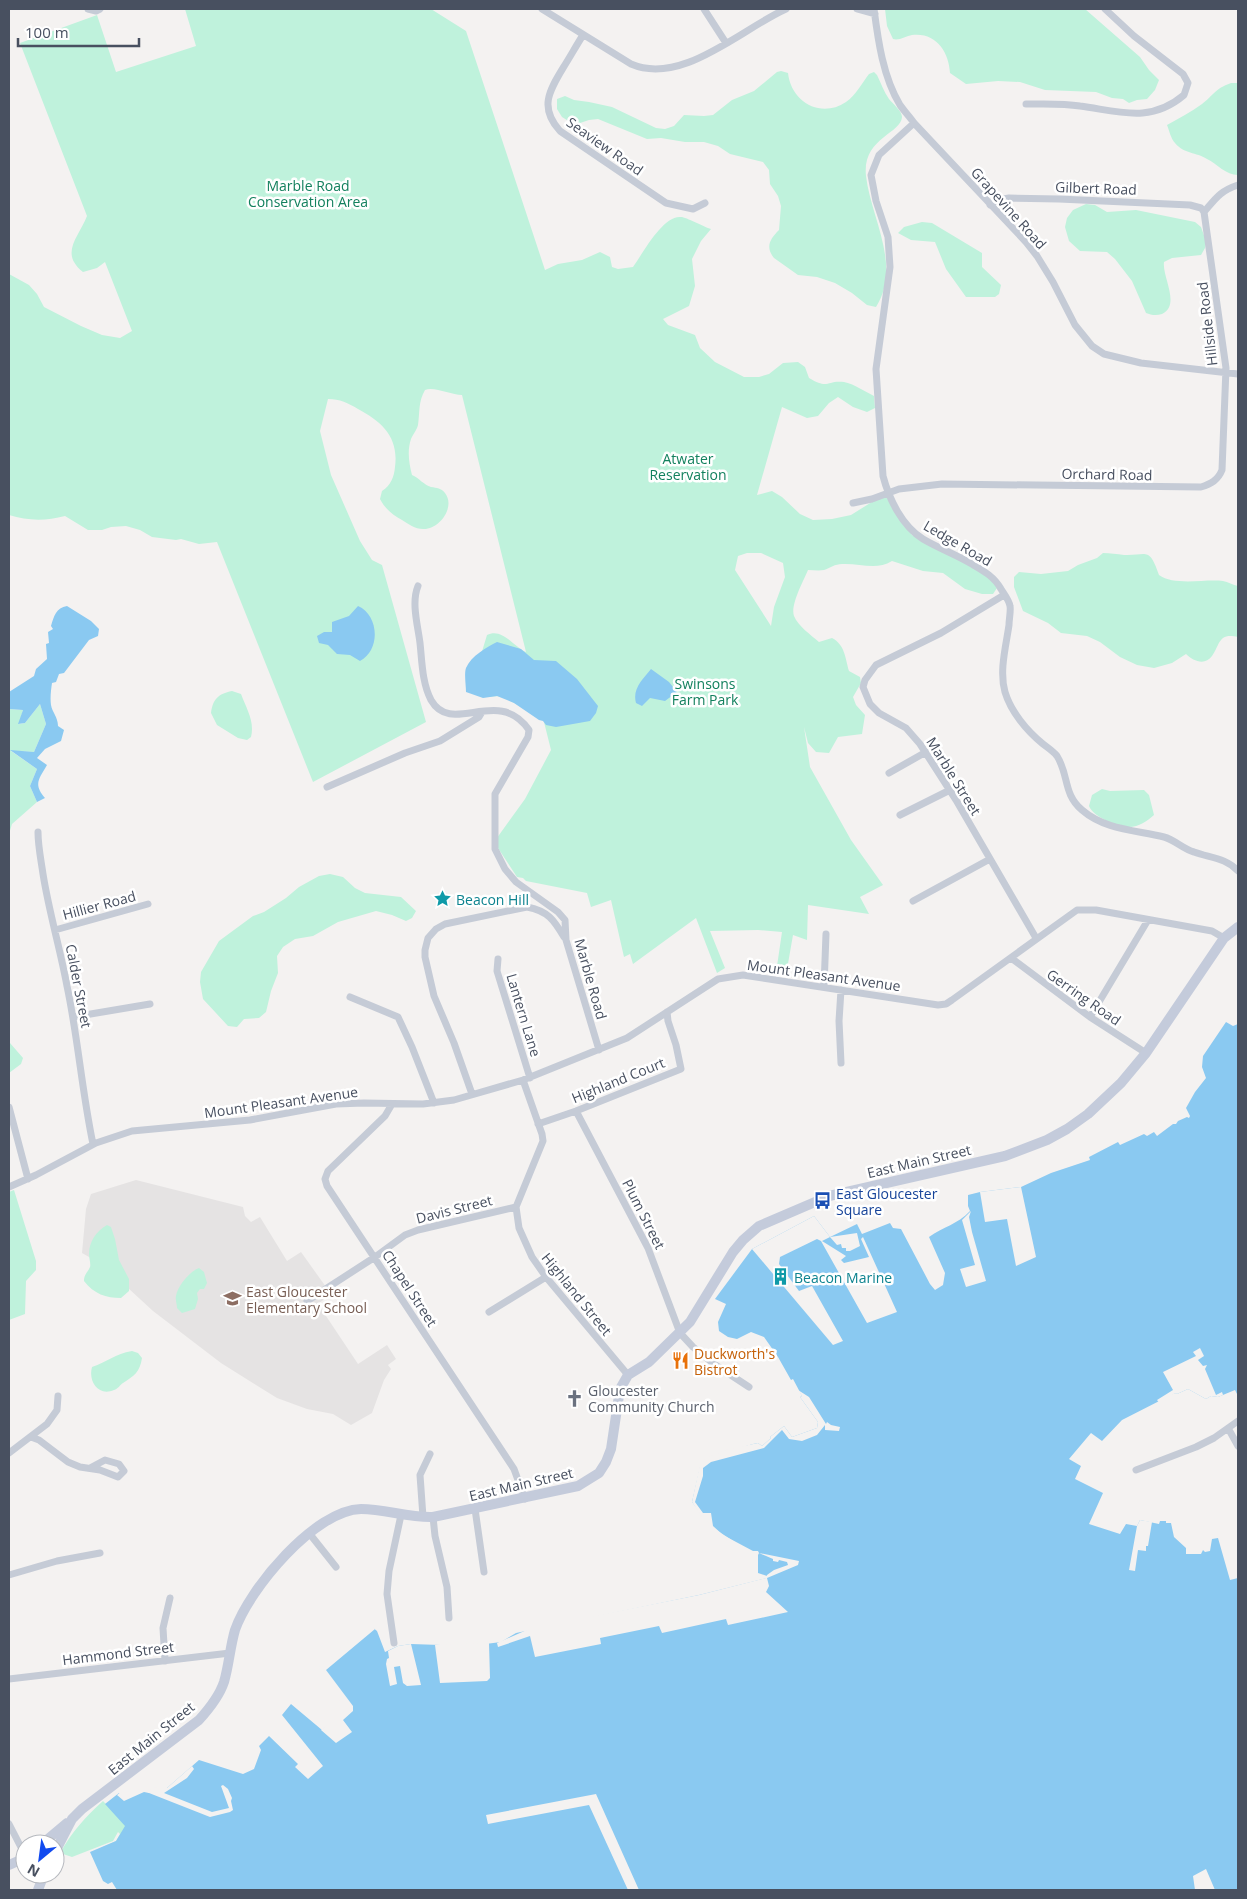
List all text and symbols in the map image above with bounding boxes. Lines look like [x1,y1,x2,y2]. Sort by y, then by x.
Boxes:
scale bar [18,15,139,47]
text: 100 m [25,22,69,42]
street label: Seaview Road [563,113,647,179]
street label: Grapevine Road [967,163,1051,253]
park label: Marble Road Conservation Area [248,176,368,211]
street label: Gilbert Road [1055,177,1137,199]
street label: Hillside Road [1192,281,1222,367]
park label: Atwater Reservation [649,449,727,484]
street label: Orchard Road [1061,464,1153,484]
street label: Ledge Road [920,516,996,570]
park label: Swinsons Farm Park [672,674,739,709]
street label: Marble Street [922,733,986,819]
street label: Hillier Road [60,886,138,924]
place icon: Beacon Hill [432,889,452,909]
place label: Beacon Hill [456,890,529,909]
street label: Marble Road [570,936,612,1022]
street label: Calder Street [62,942,96,1030]
street label: Mount Pleasant Avenue [746,955,902,995]
street label: Gerring Road [1043,964,1125,1030]
street label: Lantern Lane [502,971,546,1059]
street label: Highland Court [569,1053,667,1107]
street label: Mount Pleasant Avenue [203,1082,359,1122]
street label: East Main Street [865,1140,973,1182]
street label: Plum Street [618,1176,670,1252]
place label: East Gloucester Square [836,1184,938,1219]
street label: Davis Street [414,1190,494,1228]
bus stop icon: East Gloucester Square [812,1191,832,1211]
street label: Chapel Street [378,1246,442,1330]
street label: Highland Street [538,1249,616,1339]
building icon: Beacon Marine [770,1267,790,1287]
place label: Beacon Marine [794,1268,892,1287]
place label: East Gloucester Elementary School [246,1282,367,1317]
school or university icon: East Gloucester Elementary School [222,1289,242,1309]
place label: Duckworth's Bistrot [694,1344,775,1379]
restaurant icon: Duckworth's Bistrot [670,1351,690,1371]
place label: Gloucester Community Church [588,1381,715,1416]
church icon: Gloucester Community Church [564,1388,584,1408]
street label: East Main Street [467,1463,575,1505]
street label: Hammond Street [61,1637,175,1669]
street label: East Main Street [104,1697,198,1779]
north arrow [15,1834,65,1884]
text: N [24,1860,43,1882]

